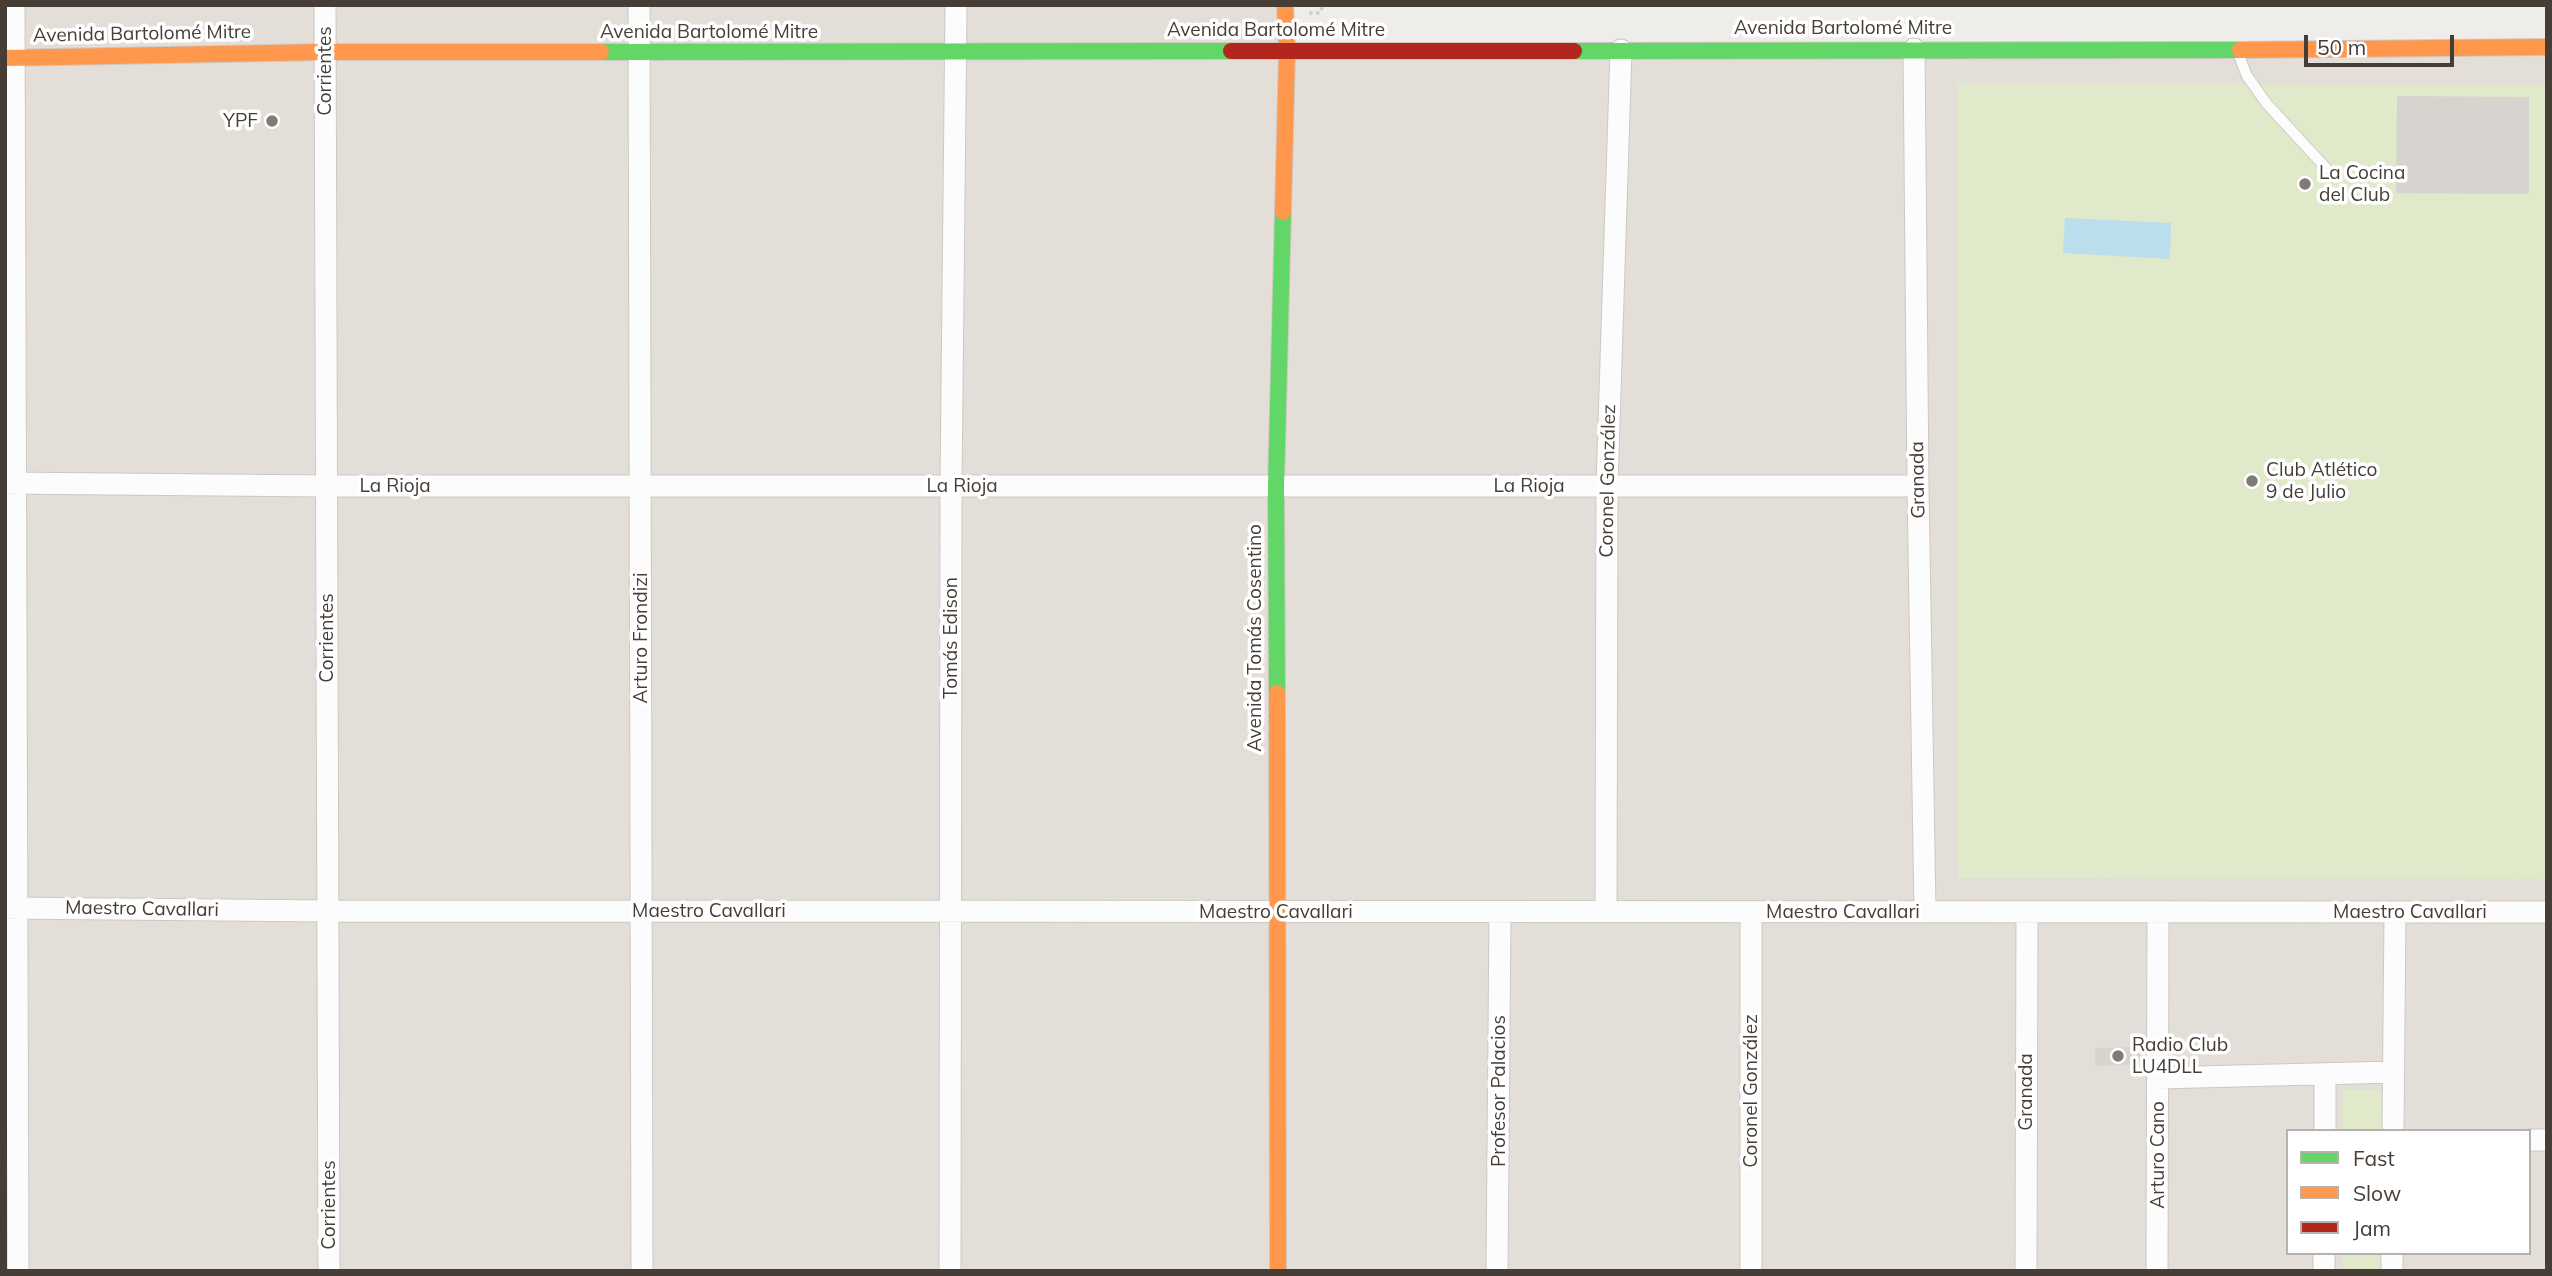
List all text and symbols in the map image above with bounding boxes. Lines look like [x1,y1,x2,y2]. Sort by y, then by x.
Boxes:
street label: Avenida Bartolomé Mitre [1734,17,1952,39]
street label: Avenida Bartolomé Mitre [1167,19,1385,41]
street label: Avenida Bartolomé Mitre [33,21,251,47]
street label: Avenida Bartolomé Mitre [600,21,818,43]
scale bar [2307,21,2458,65]
street label: Corrientes [314,26,336,116]
text: 50 m [2317,34,2366,60]
place label: YPF [223,110,258,132]
marker: YPF [264,113,280,129]
place label: La Cocina del Club [2319,162,2405,206]
marker: La Cocina del Club [2297,176,2313,192]
street label: Coronel González [1595,404,1621,558]
street label: Granada [1906,441,1930,519]
place label: Club Atlético 9 de Julio [2266,459,2377,503]
marker: Club Atlético 9 de Julio [2244,473,2260,489]
street label: La Rioja [359,475,431,497]
street label: La Rioja [926,475,998,497]
street label: La Rioja [1493,475,1565,497]
street label: Avenida Tomás Cosentino [1244,524,1266,752]
street label: Arturo Frondizi [630,572,652,704]
street label: Tomás Edison [940,577,962,699]
street label: Corrientes [316,593,338,683]
street label: Maestro Cavallari [65,896,219,922]
street label: Maestro Cavallari [632,900,786,922]
street label: Maestro Cavallari [1199,901,1353,923]
street label: Maestro Cavallari [1766,901,1920,923]
street label: Maestro Cavallari [2333,901,2487,923]
street label: Coronel González [1740,1014,1762,1168]
street label: Profesor Palacios [1488,1015,1510,1167]
place label: Radio Club LU4DLL [2132,1034,2228,1078]
marker: Radio Club LU4DLL [2110,1048,2126,1064]
street label: Granada [2015,1053,2037,1131]
street label: Arturo Cano [2147,1101,2169,1209]
legend [2286,1129,2531,1255]
text: Fast [2353,1145,2395,1171]
street label: Corrientes [318,1160,340,1250]
text: Slow [2353,1180,2401,1206]
text: Jam [2353,1215,2391,1241]

